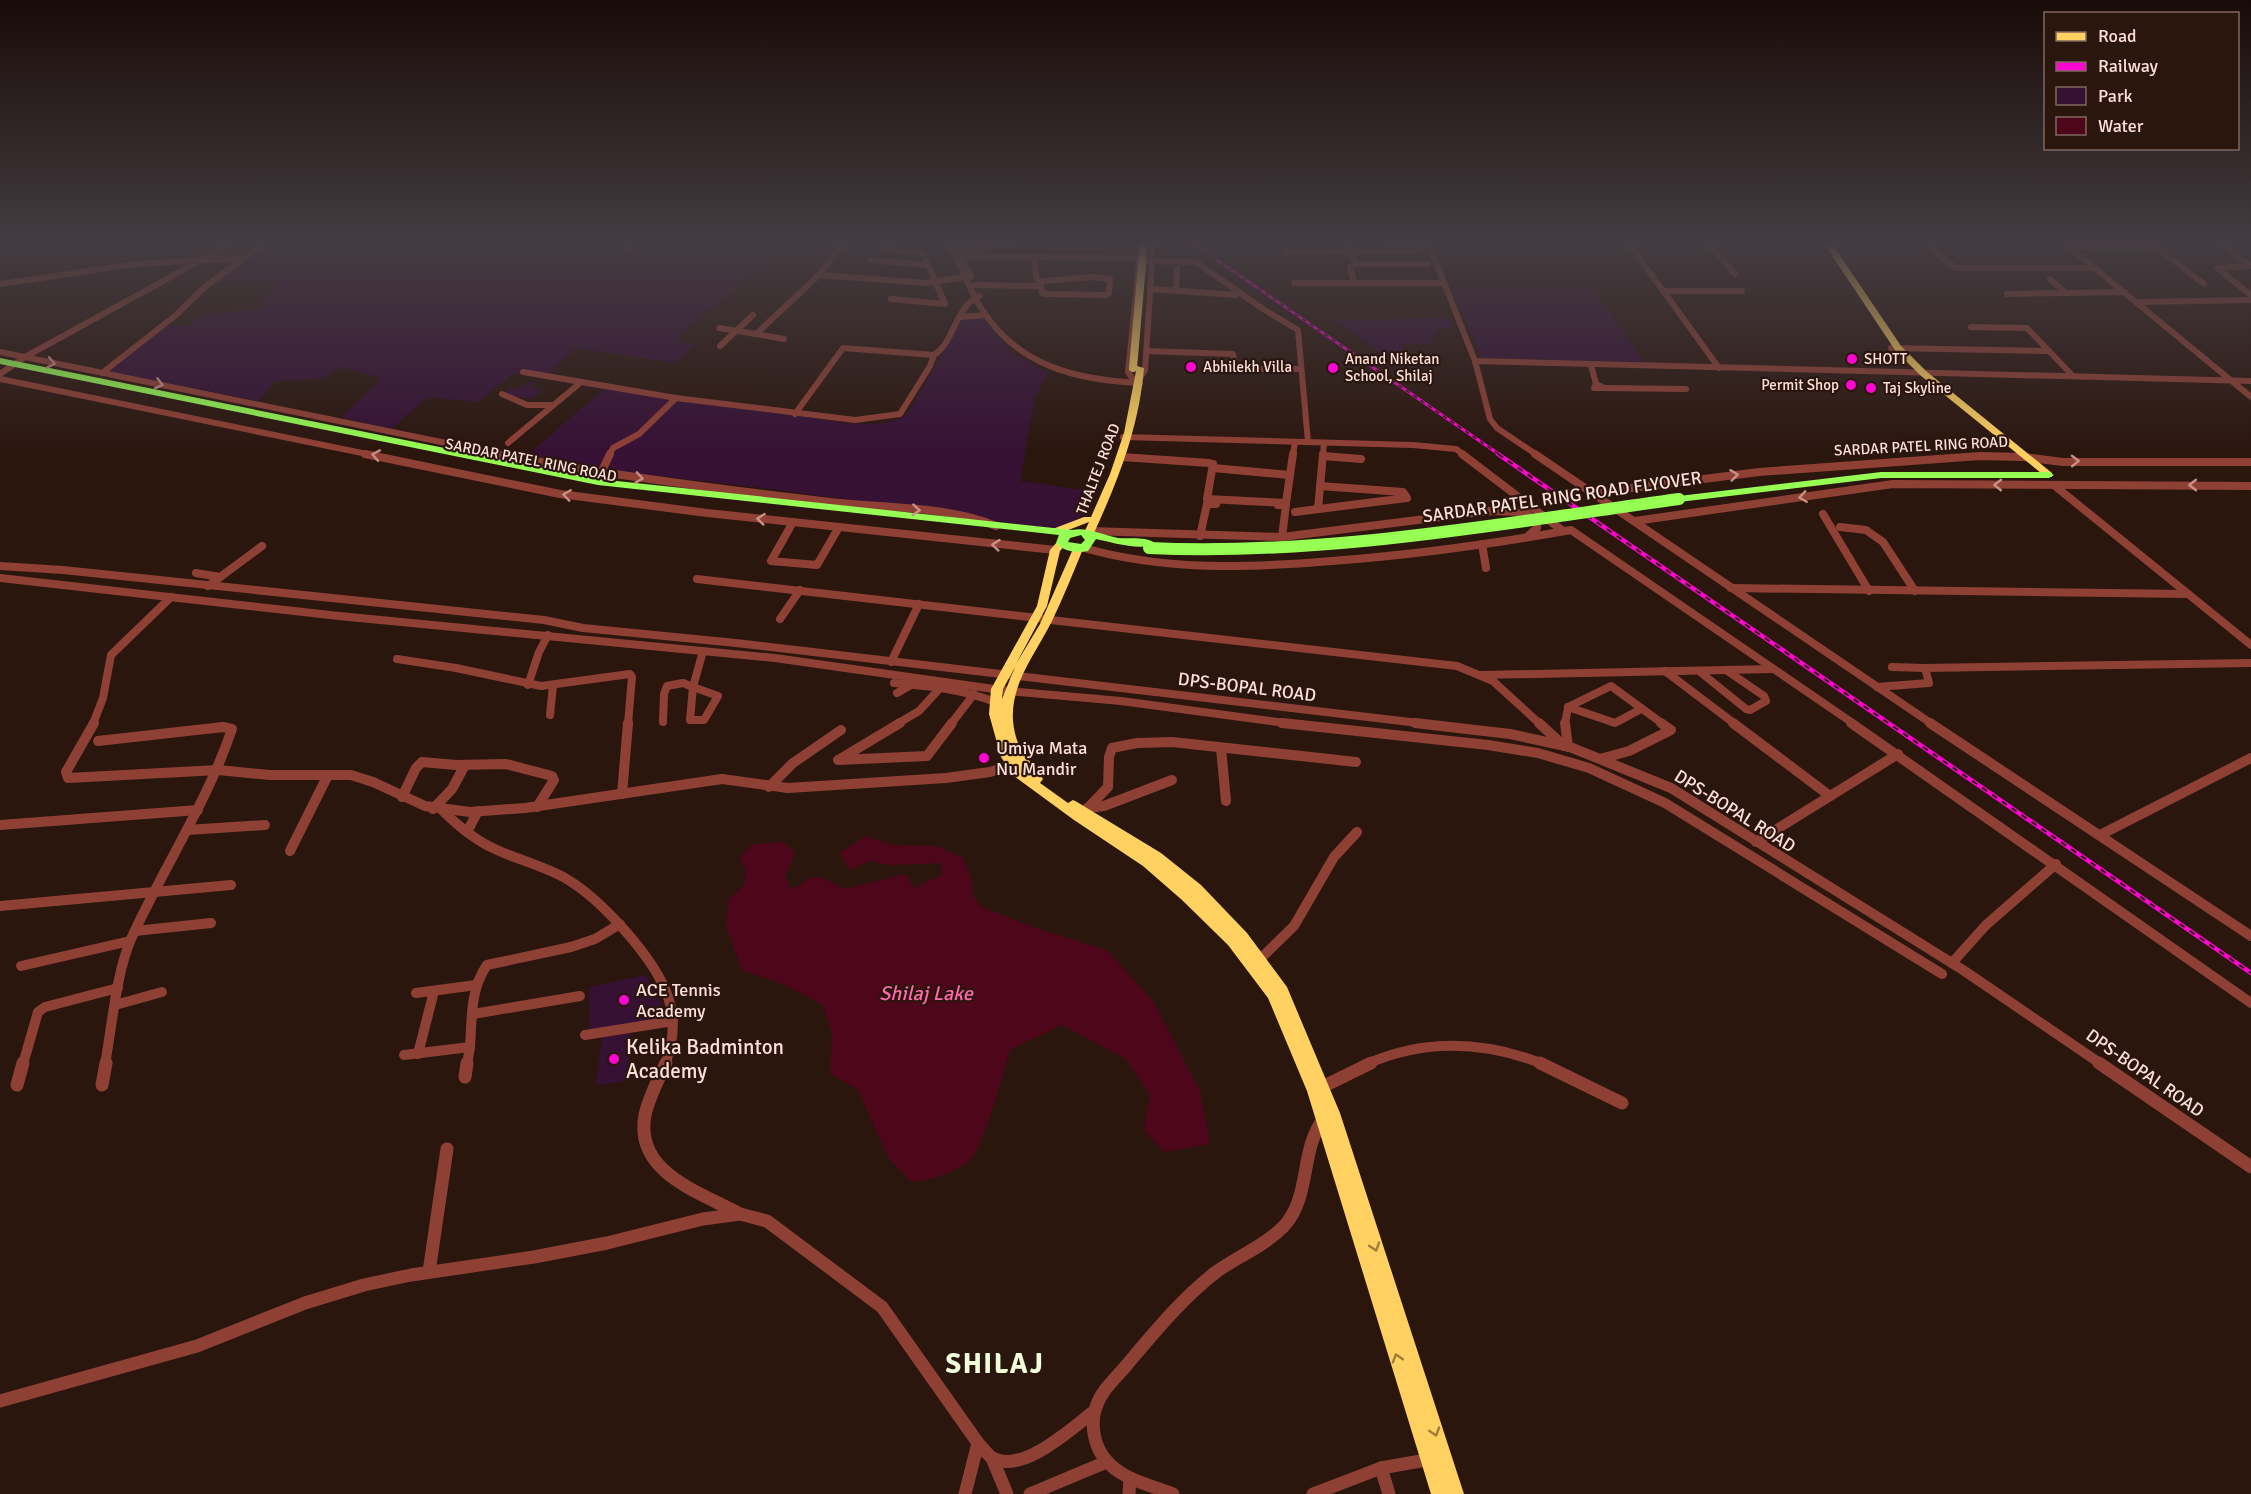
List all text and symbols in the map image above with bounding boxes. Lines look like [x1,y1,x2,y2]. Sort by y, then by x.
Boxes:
legend [2044,12,2239,150]
text: Road [2098,25,2137,47]
text: Railway [2098,55,2159,77]
text: Park [2098,85,2133,107]
text: Water [2098,115,2144,137]
place label: Anand Niketan School, Shilaj [1345,350,1439,385]
place label: SHOTT [1864,350,1908,368]
marker: SHOTT [1845,352,1859,366]
one-way arrow [45,356,55,369]
place label: Abhilekh Villa [1203,358,1292,376]
marker: Abhilekh Villa [1184,360,1198,374]
marker: Anand Niketan School, Shilaj [1326,361,1340,375]
one-way arrow [154,376,164,389]
place label: Permit Shop [1761,376,1839,394]
marker: Permit Shop [1844,378,1858,392]
place label: Taj Skyline [1883,379,1951,397]
marker: Taj Skyline [1864,381,1878,395]
street label: THALTEJ ROAD [1072,421,1124,517]
street label: SARDAR PATEL RING ROAD [1834,432,2008,460]
street label: SARDAR PATEL RING ROAD [444,435,618,485]
one-way arrow [372,449,382,462]
one-way arrow [2071,455,2080,468]
street label: SARDAR PATEL RING ROAD FLYOVER [1421,466,1703,527]
one-way arrow [1730,469,1739,482]
one-way arrow [634,472,644,484]
one-way arrow [1993,479,2002,491]
one-way arrow [2188,479,2197,491]
one-way arrow [563,489,572,501]
one-way arrow [1799,490,1808,502]
one-way arrow [912,503,921,516]
one-way arrow [756,513,765,526]
one-way arrow [992,539,1001,551]
street label: DPS-BOPAL ROAD [1177,668,1317,706]
place label: Umiya Mata Nu Mandir [996,737,1087,780]
marker: Umiya Mata Nu Mandir [977,751,991,765]
street label: DPS-BOPAL ROAD [1670,765,1800,857]
place label: ACE Tennis Academy [636,979,721,1022]
water label: Shilaj Lake [879,981,974,1006]
marker: ACE Tennis Academy [617,993,631,1007]
street label: DPS-BOPAL ROAD [2082,1024,2208,1122]
place label: Kelika Badminton Academy [626,1034,784,1084]
marker: Kelika Badminton Academy [607,1052,621,1066]
one-way arrow [1368,1241,1380,1252]
district label: SHILAJ [946,1347,1044,1381]
one-way arrow [1392,1353,1404,1364]
one-way arrow [1428,1426,1440,1437]

